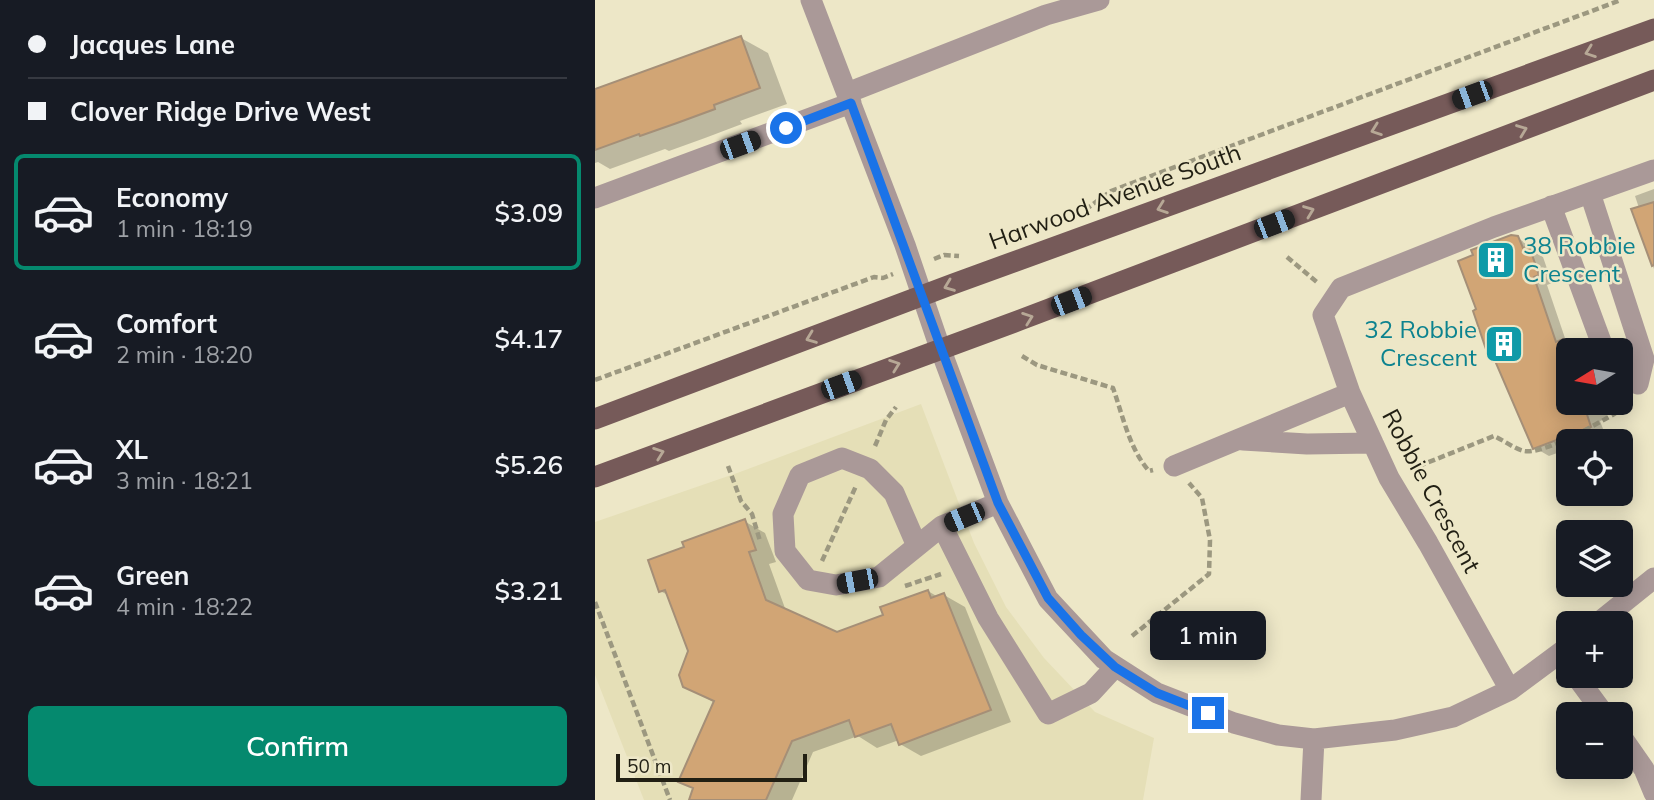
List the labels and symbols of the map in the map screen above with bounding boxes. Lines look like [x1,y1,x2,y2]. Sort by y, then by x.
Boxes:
one-way arrow [1584,44,1596,58]
car [1449,78,1496,112]
route start [770,112,802,144]
one-way arrow [1371,122,1383,136]
one-way arrow [1515,125,1527,139]
car [717,128,764,162]
street label: Harwood Avenue South [985,137,1245,256]
one-way arrow [1157,199,1169,213]
one-way arrow [1302,205,1315,219]
car [1251,207,1298,241]
place label: 38 Robbie Crescent [1523,230,1636,288]
building icon: 38 Robbie Crescent [1475,239,1517,281]
one-way arrow [943,277,955,291]
car [1048,284,1095,318]
one-way arrow [1021,312,1033,326]
place label: 32 Robbie Crescent [1364,314,1477,372]
building icon: 32 Robbie Crescent [1483,323,1525,365]
one-way arrow [806,329,818,343]
north arrow [1556,338,1633,415]
one-way arrow [889,359,901,373]
car [818,368,865,402]
street label: Robbie Crescent [1376,404,1488,577]
one-way arrow [652,447,664,461]
car [941,499,988,535]
car [835,567,880,595]
callout: 1 min [1150,612,1266,660]
route end [1192,697,1224,729]
scale bar [616,751,807,783]

